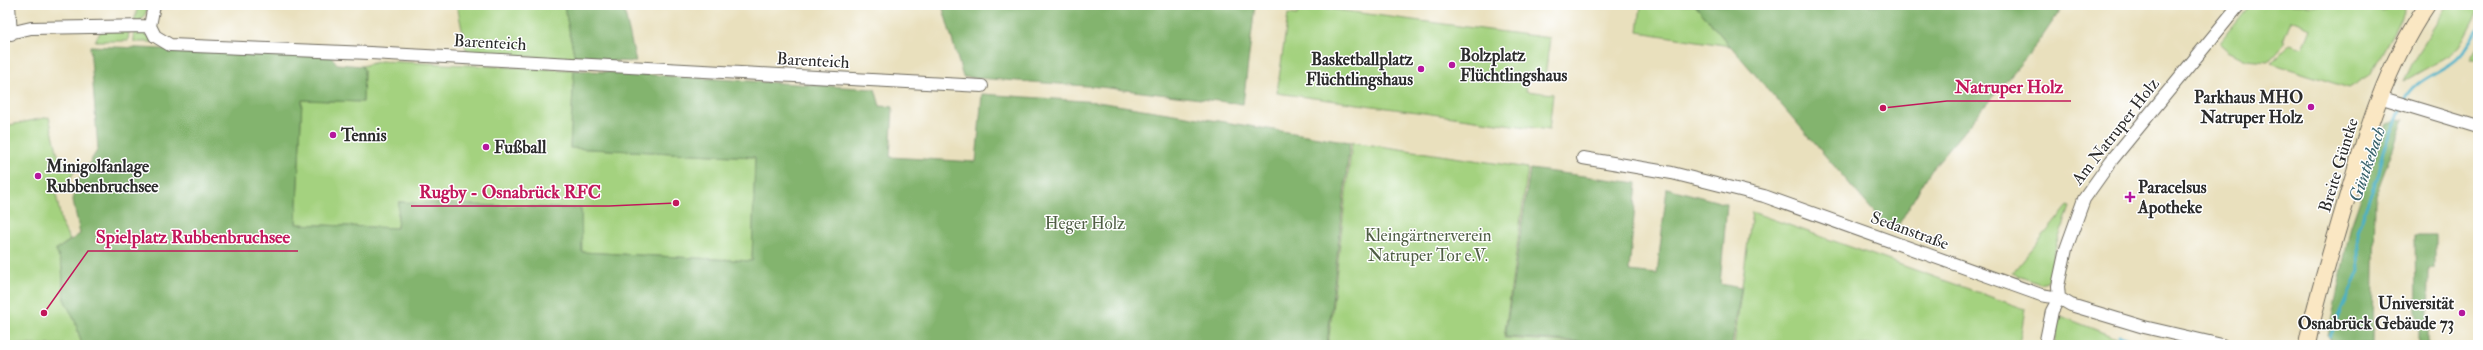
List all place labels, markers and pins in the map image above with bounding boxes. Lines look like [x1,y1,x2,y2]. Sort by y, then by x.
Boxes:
place label: Bolzplatz Flüchtlingshaus [1460,45,1567,87]
place label: Basketballplatz Flüchtlingshaus [1306,49,1414,91]
marker: Bolzplatz Flüchtlingshaus [1447,60,1457,70]
marker: Basketballplatz Flüchtlingshaus [1416,64,1426,74]
callout: Natruper Holz [1947,71,2071,101]
place label: Parkhaus MHO Natruper Holz [2194,87,2304,129]
marker: Parkhaus MHO Natruper Holz [2306,102,2316,112]
place label: Tennis [340,125,387,146]
marker: Tennis [328,130,338,140]
place label: Fußball [494,137,547,158]
marker: Fußball [481,142,491,152]
place label: Minigolfanlage Rubbenbruchsee [45,156,159,197]
marker: Minigolfanlage Rubbenbruchsee [33,171,43,181]
callout: Rugby - Osnabrück RFC [411,176,609,206]
place label: Paracelsus Apotheke [2137,177,2207,219]
marker: Paracelsus Apotheke [2125,192,2135,202]
callout: Spielplatz Rubbenbruchsee [88,221,298,251]
place label: Universität Osnabrück Gebäude 73 [2298,293,2454,334]
marker: Universität Osnabrück Gebäude 73 [2457,308,2467,318]

